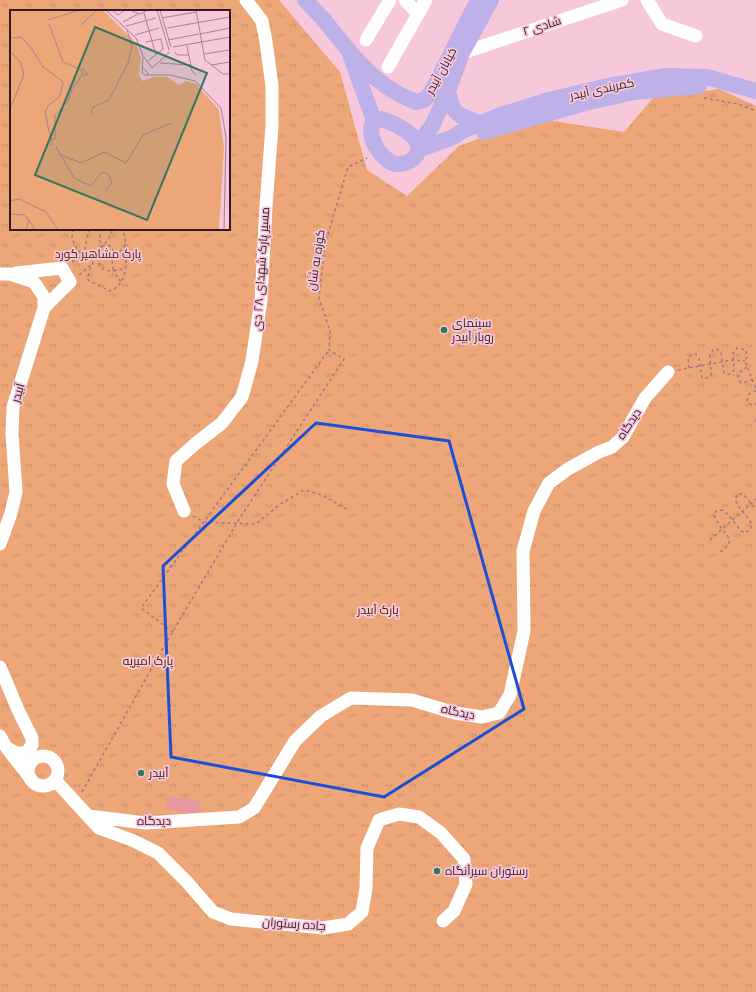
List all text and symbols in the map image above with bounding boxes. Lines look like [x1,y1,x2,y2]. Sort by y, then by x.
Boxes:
inset map [10,10,230,230]
street label: شادی ۲ [521,13,563,39]
street label: خیابان آبیدر [422,45,459,97]
street label: کمربندی آبیدر [568,75,635,103]
street label: مسیر پارک شهدای ۲۸ دی [250,206,274,332]
street label: کوزه به شان [304,228,328,292]
park label: پارک مشاهیر کورد [55,247,142,263]
place label: سینمای روباز آبیدر [451,316,494,344]
marker: سینمای روباز آبیدر [439,325,449,335]
street label: آبیدر [8,381,28,405]
street label: دیدگاه [614,406,644,442]
park label: پارک آبیدر [356,603,400,619]
park label: پارک امیریه [123,654,174,670]
street label: دیدگاه [440,702,476,722]
place label: آبیدر [148,766,169,780]
marker: آبیدر [136,768,146,778]
street label: دیدگاه [137,814,171,828]
place label: رستوران سیرآنگاه [445,864,528,878]
marker: رستوران سیرآنگاه [432,866,442,876]
street label: جاده رستوران [262,915,326,933]

